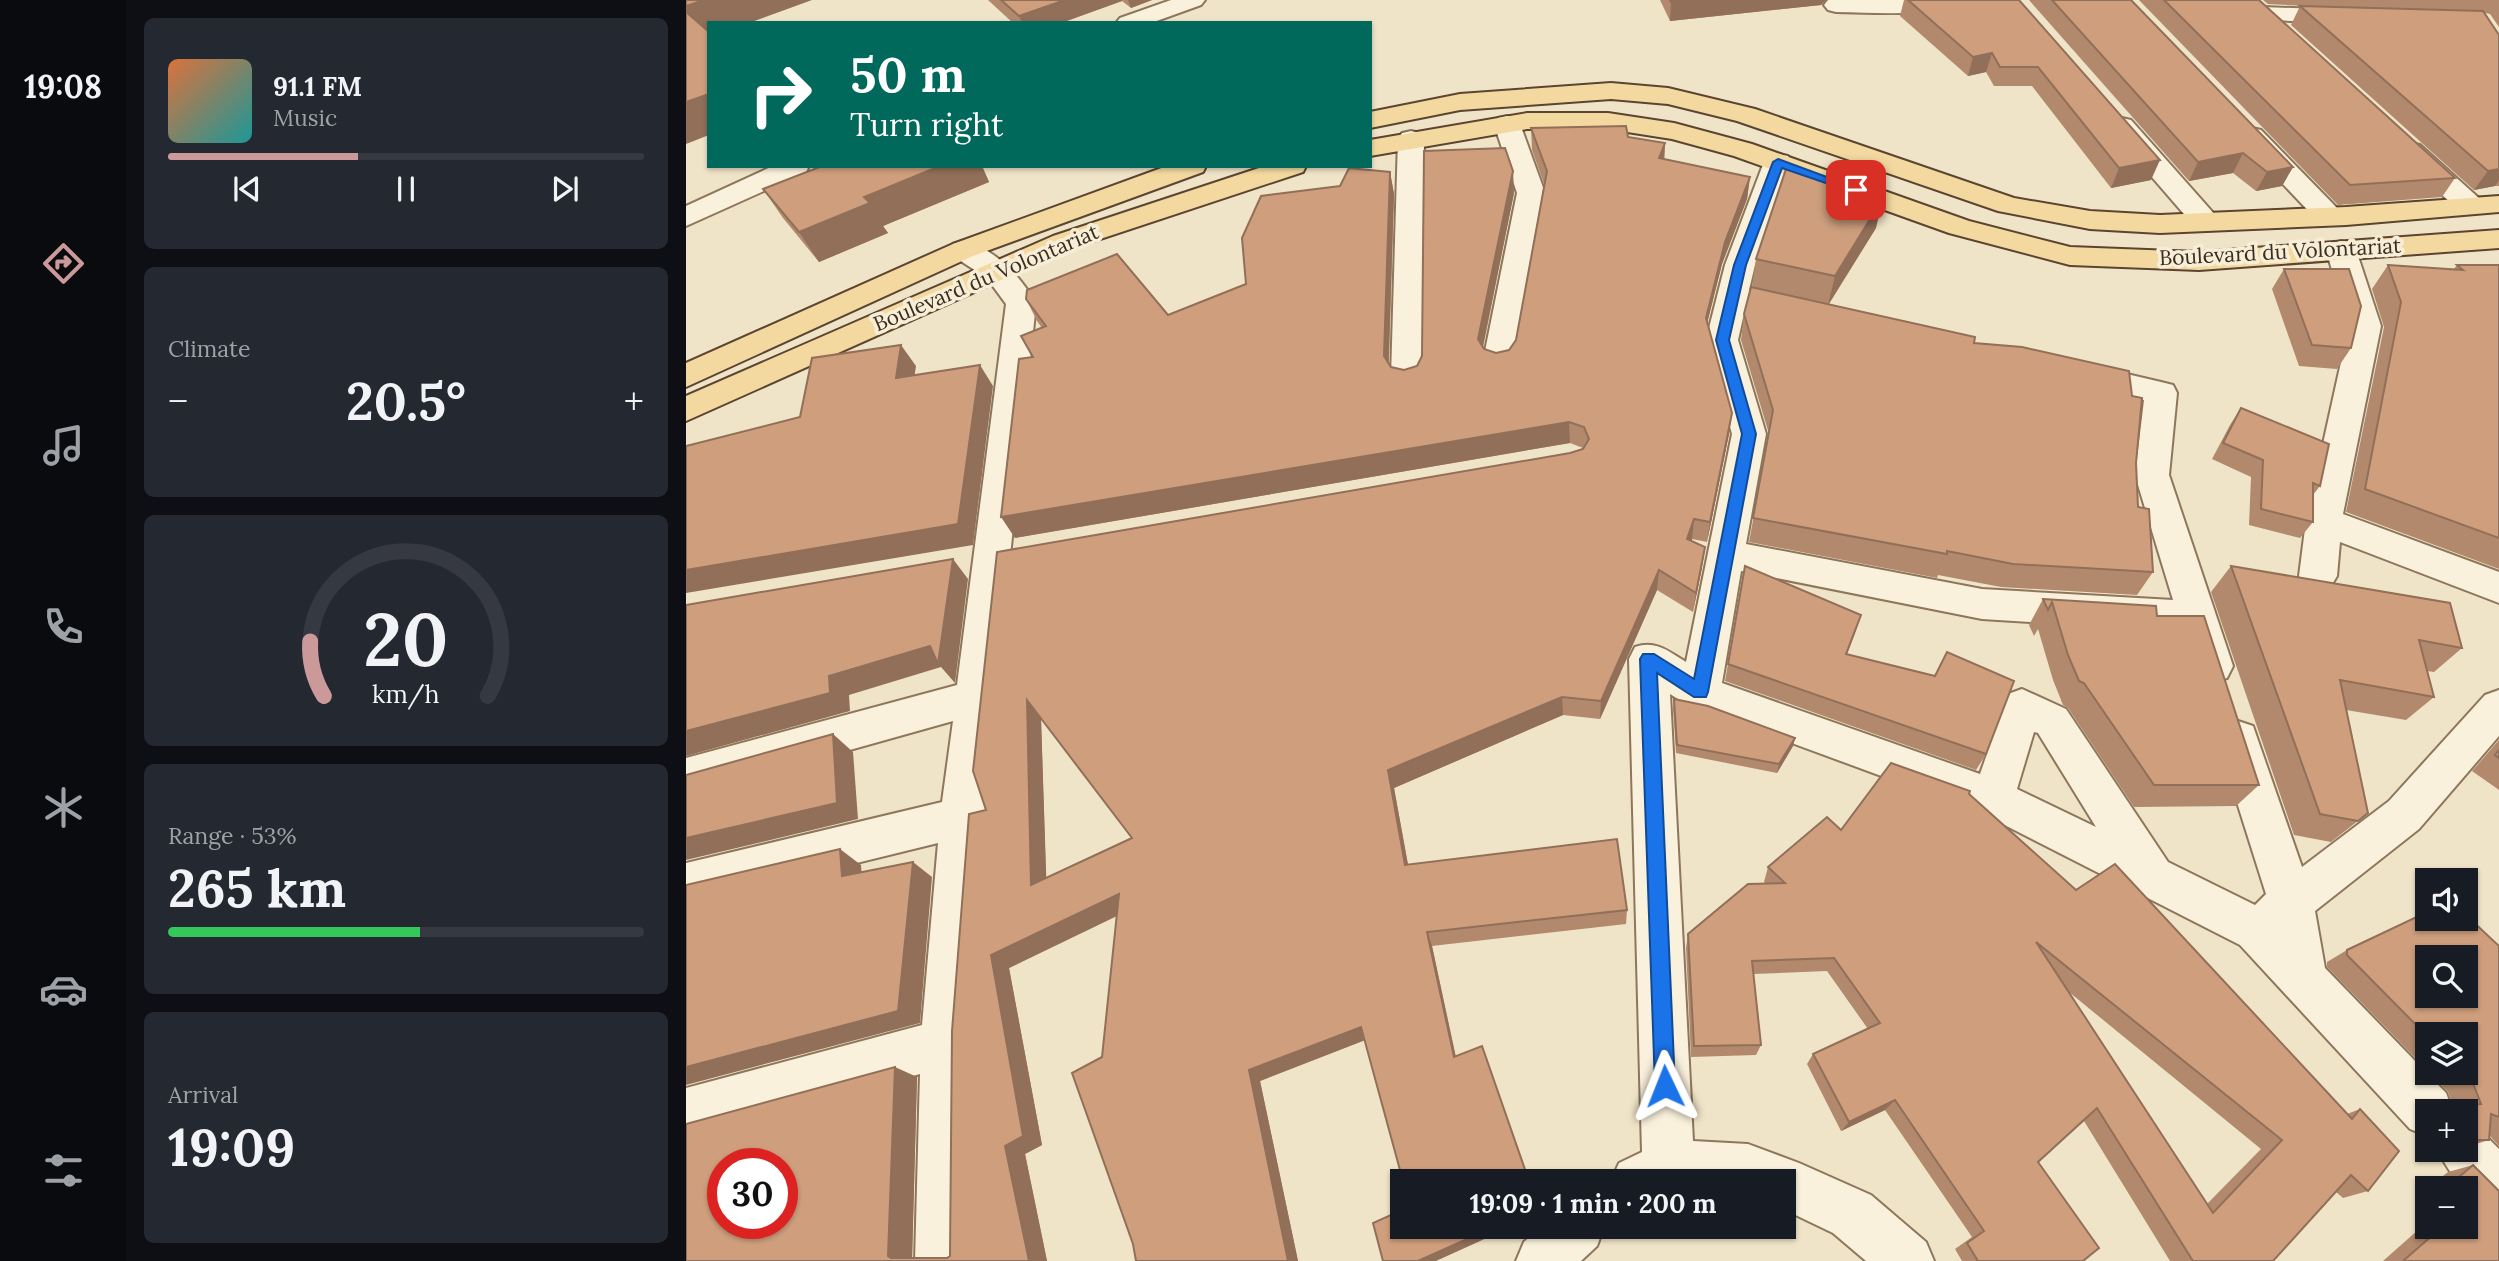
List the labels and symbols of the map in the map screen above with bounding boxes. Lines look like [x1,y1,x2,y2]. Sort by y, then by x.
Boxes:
pin [1826,160,1886,220]
street label: Boulevard du Volontariat [869,217,1103,337]
street label: Boulevard du Volontariat [2158,232,2403,271]
position arrow [1628,1049,1702,1123]
speed limit sign: 30 [707,1148,798,1239]

